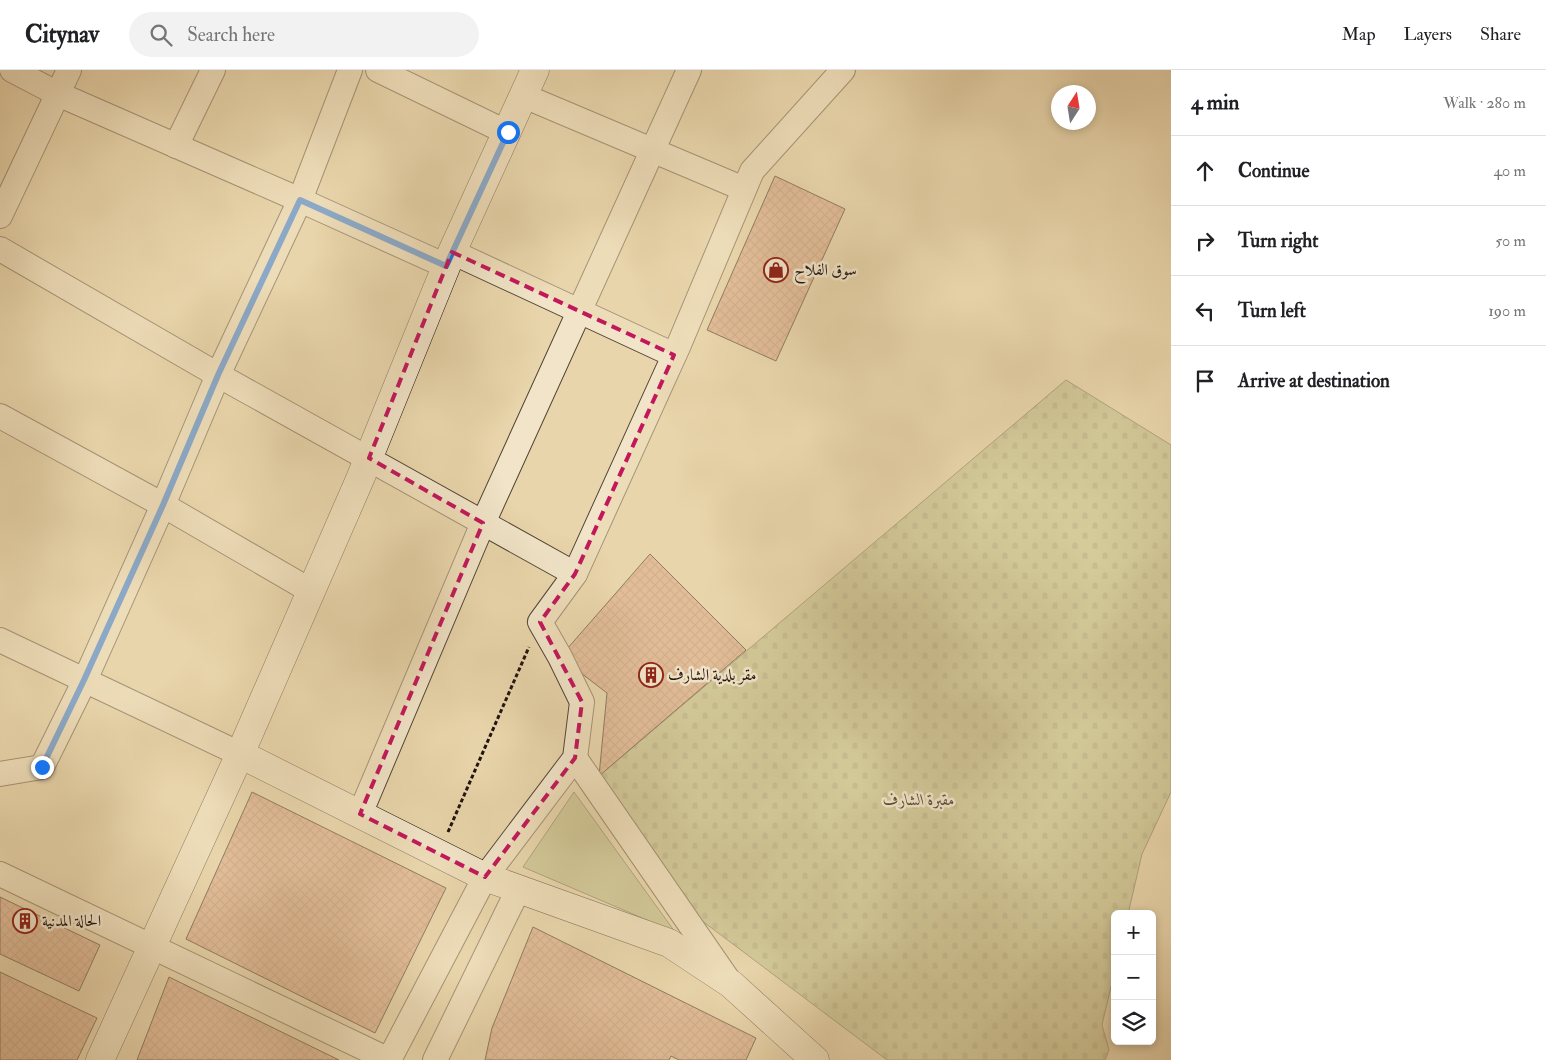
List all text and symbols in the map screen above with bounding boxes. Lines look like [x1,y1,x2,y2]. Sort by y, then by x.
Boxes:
search box [129,12,479,57]
text: Citynav [25,19,99,50]
icon: search [147,21,175,49]
text: Search here [187,23,275,47]
text: Map [1342,23,1376,46]
text: Layers [1404,23,1452,46]
text: Share [1480,23,1521,46]
north arrow [1051,85,1096,130]
text: 4 min [1191,89,1239,116]
text: Walk · 280 m [1443,93,1526,113]
route start [497,121,520,144]
icon: ahead [1191,157,1219,185]
text: Continue [1238,159,1309,183]
text: 40 m [1493,161,1526,181]
icon: right [1191,227,1219,255]
text: Turn right [1238,229,1318,253]
text: 50 m [1495,231,1526,251]
shop icon: سوق الفلاح [763,257,789,283]
place label: سوق الفلاح [794,260,857,284]
icon: left [1191,297,1219,325]
text: Turn left [1238,299,1306,323]
text: 190 m [1488,301,1526,321]
icon: arrive [1191,367,1219,395]
text: Arrive at destination [1238,369,1390,393]
building icon: مقر بلدية الشارف [638,662,664,688]
place label: مقر بلدية الشارف [668,665,757,685]
route end [31,756,54,779]
park label: مقبرة الشارف [883,790,955,810]
building icon: الحالة المدنية [12,908,38,934]
map controls [1111,910,1156,1045]
button: + [1111,910,1156,955]
place label: الحالة المدنية [42,911,101,931]
button: − [1111,955,1156,1000]
button: layers [1111,1000,1156,1045]

